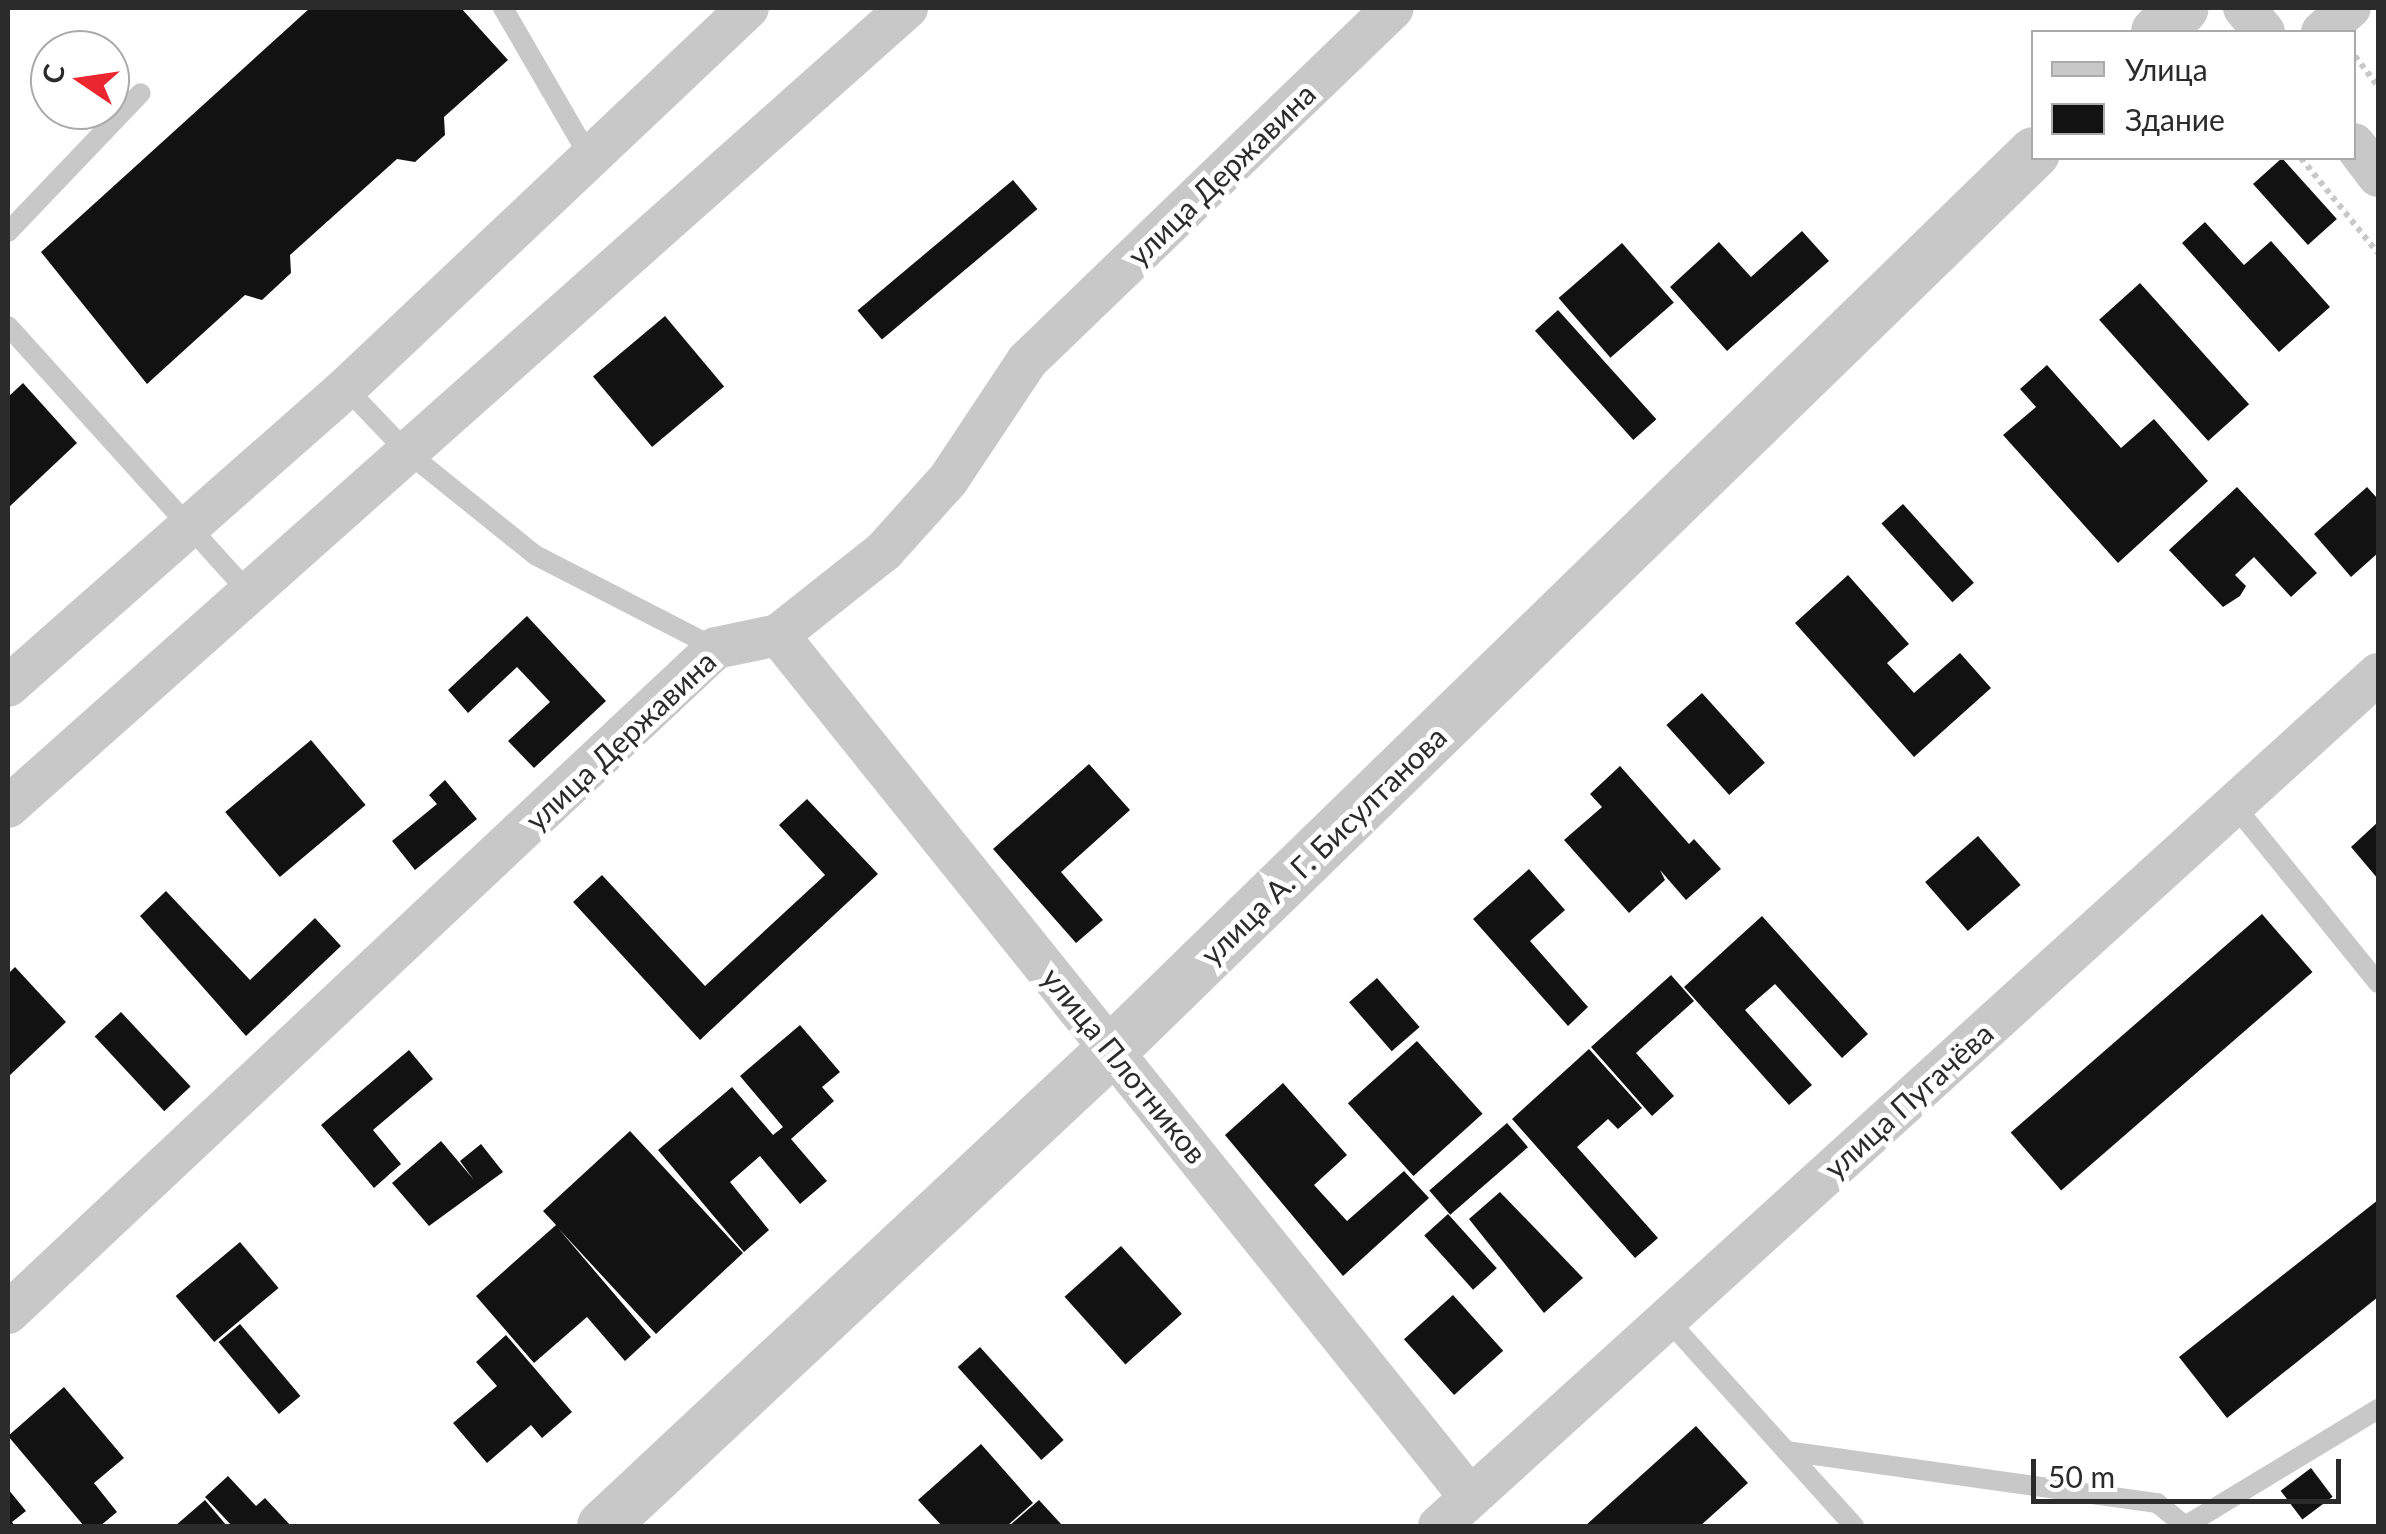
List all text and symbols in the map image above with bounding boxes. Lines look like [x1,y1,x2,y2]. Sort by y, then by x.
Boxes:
north arrow [30,30,130,130]
legend [2031,30,2356,160]
text: Улица [2125,51,2208,87]
text: С [34,61,71,87]
street label: улица Державина [1120,75,1322,273]
text: Здание [2125,101,2225,137]
street label: улица Державина [517,643,723,837]
street label: улица А. Г. Бисултанова [1193,718,1453,972]
street label: улица Плотников [1035,960,1215,1170]
street label: улица Пугачёва [1816,1015,2000,1185]
scale bar [2036,1439,2346,1501]
text: 50 m [2048,1458,2115,1494]

